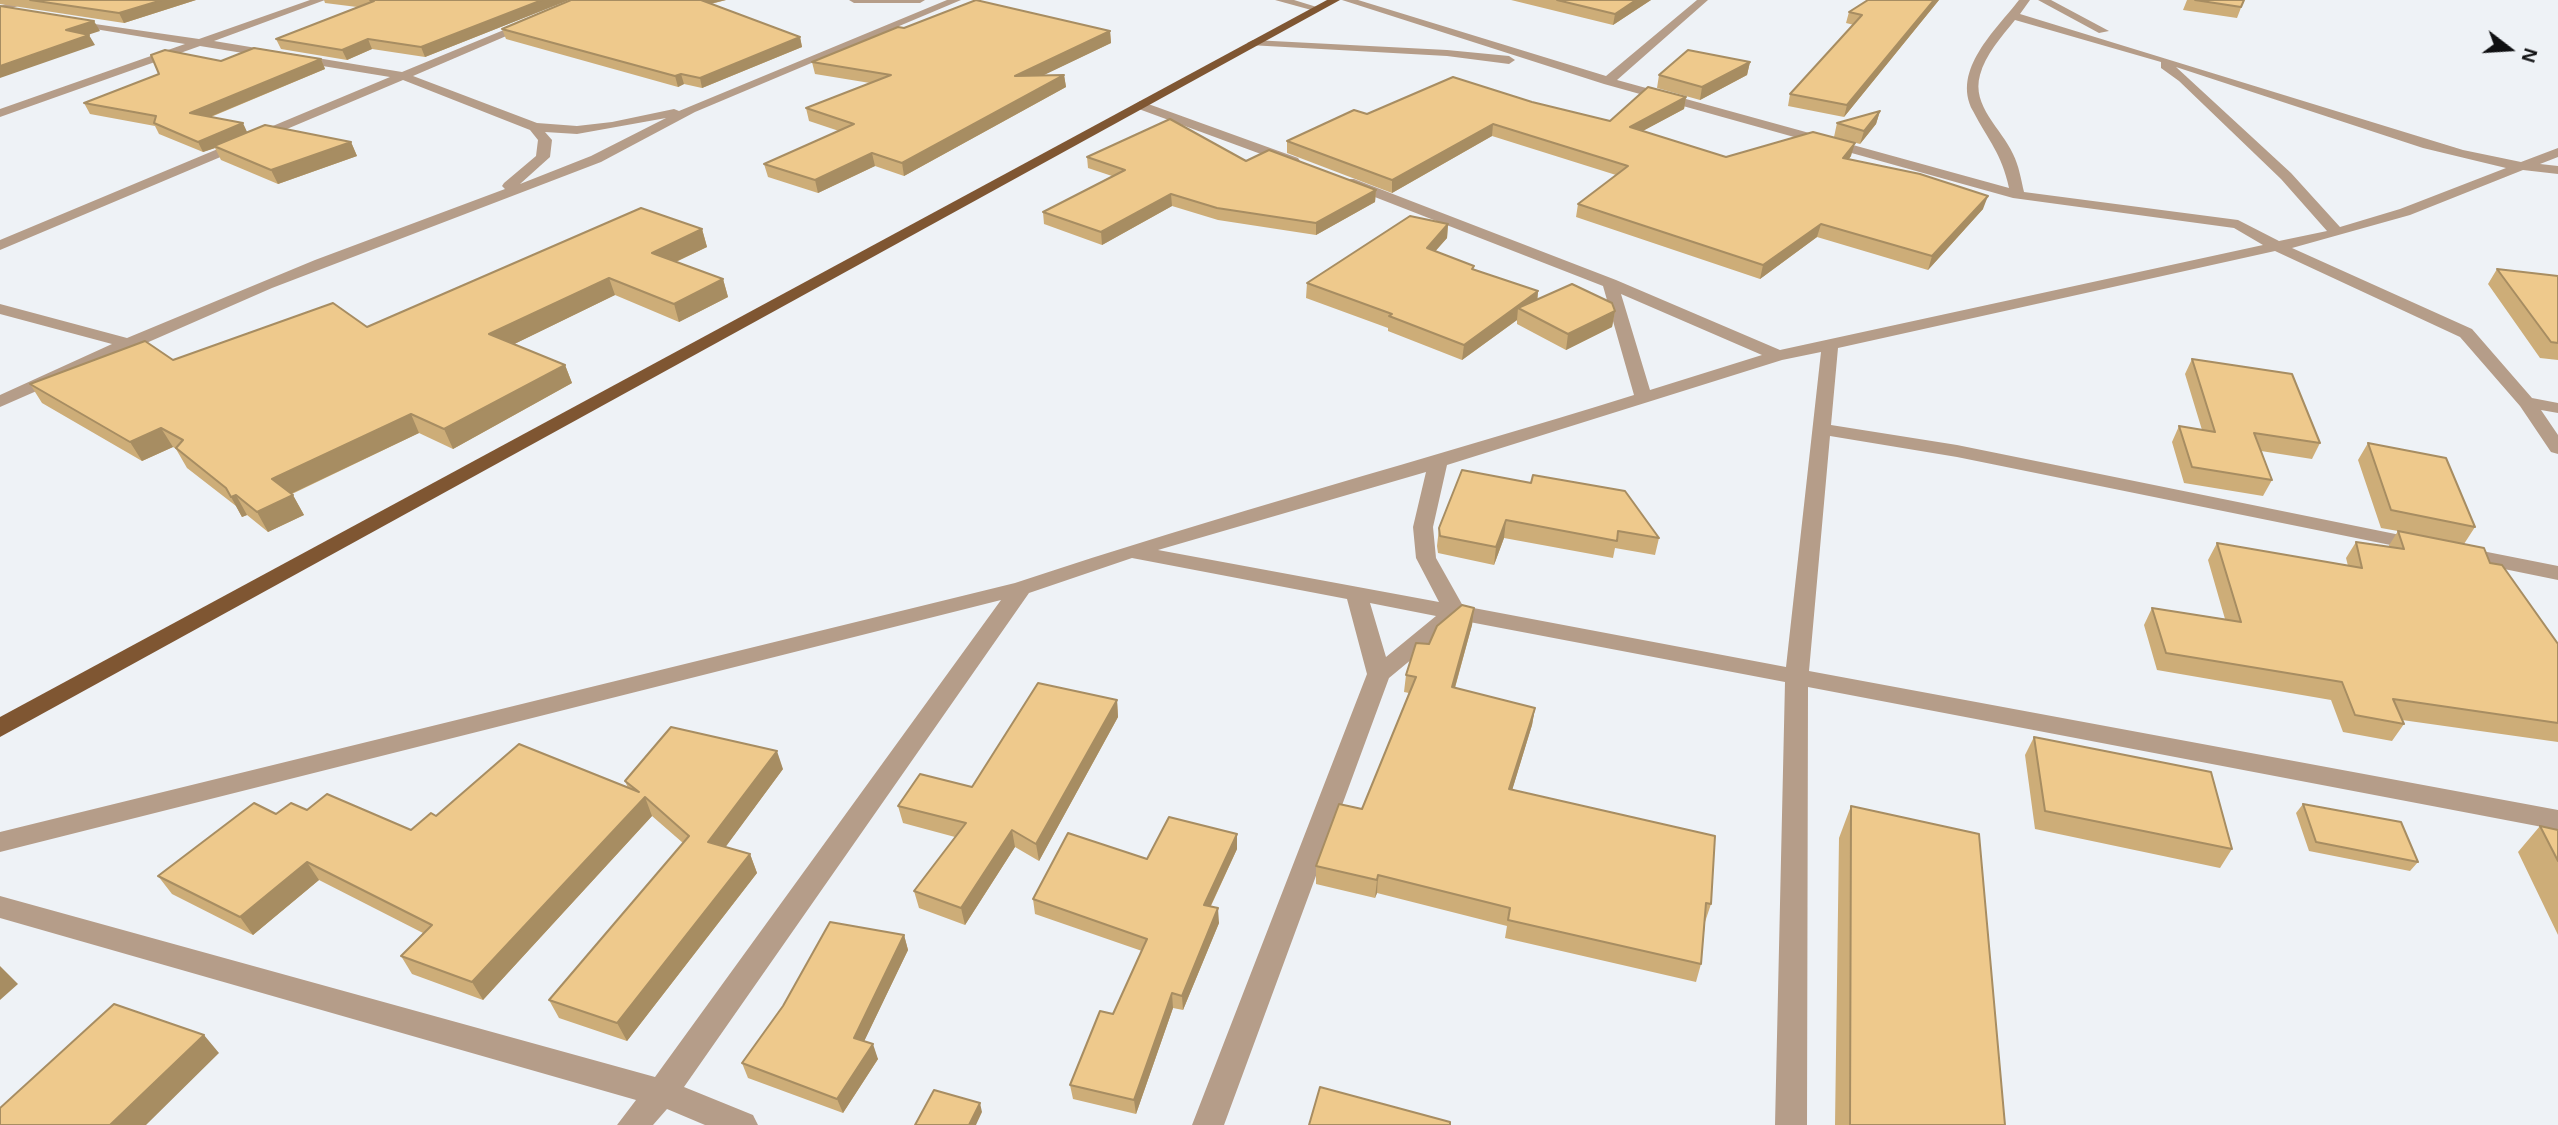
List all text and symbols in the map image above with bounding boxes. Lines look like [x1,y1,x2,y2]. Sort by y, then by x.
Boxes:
north arrow [2474,14,2544,84]
text: N [2518,46,2542,65]

